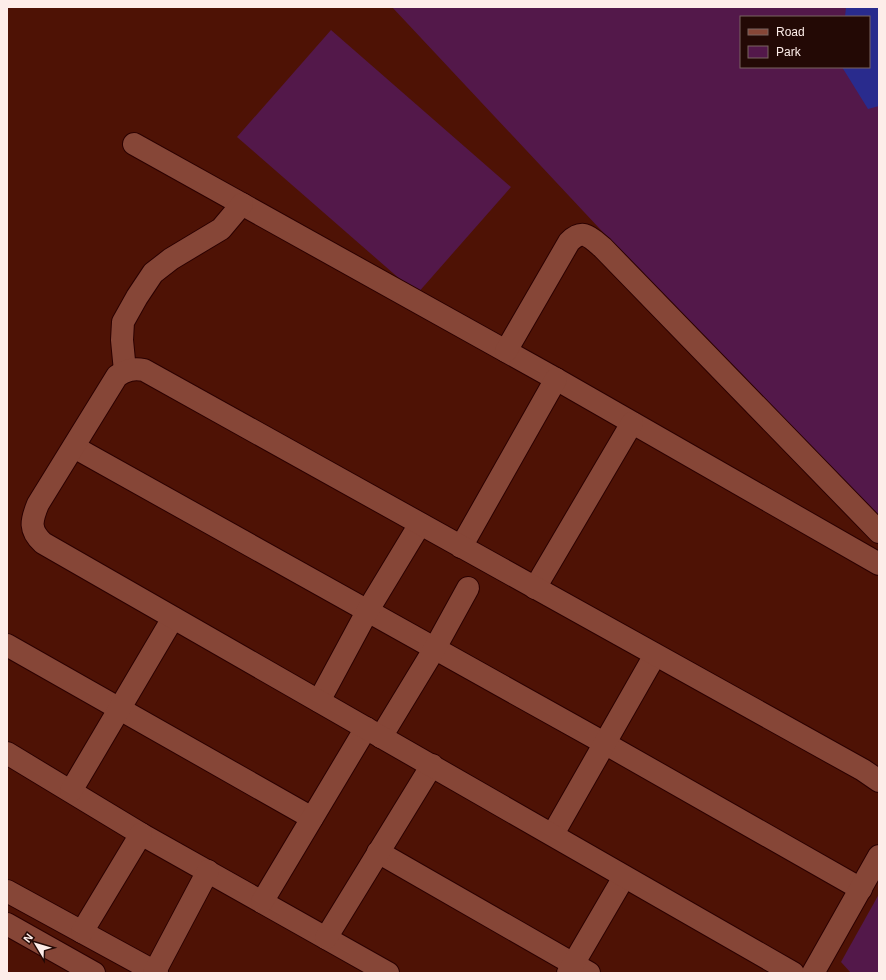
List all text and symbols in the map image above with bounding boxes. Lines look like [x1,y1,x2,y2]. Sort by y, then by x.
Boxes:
legend [740,16,870,68]
text: Road [776,25,805,39]
text: Park [776,45,802,59]
north arrow [16,924,56,964]
text: N [21,931,35,945]

